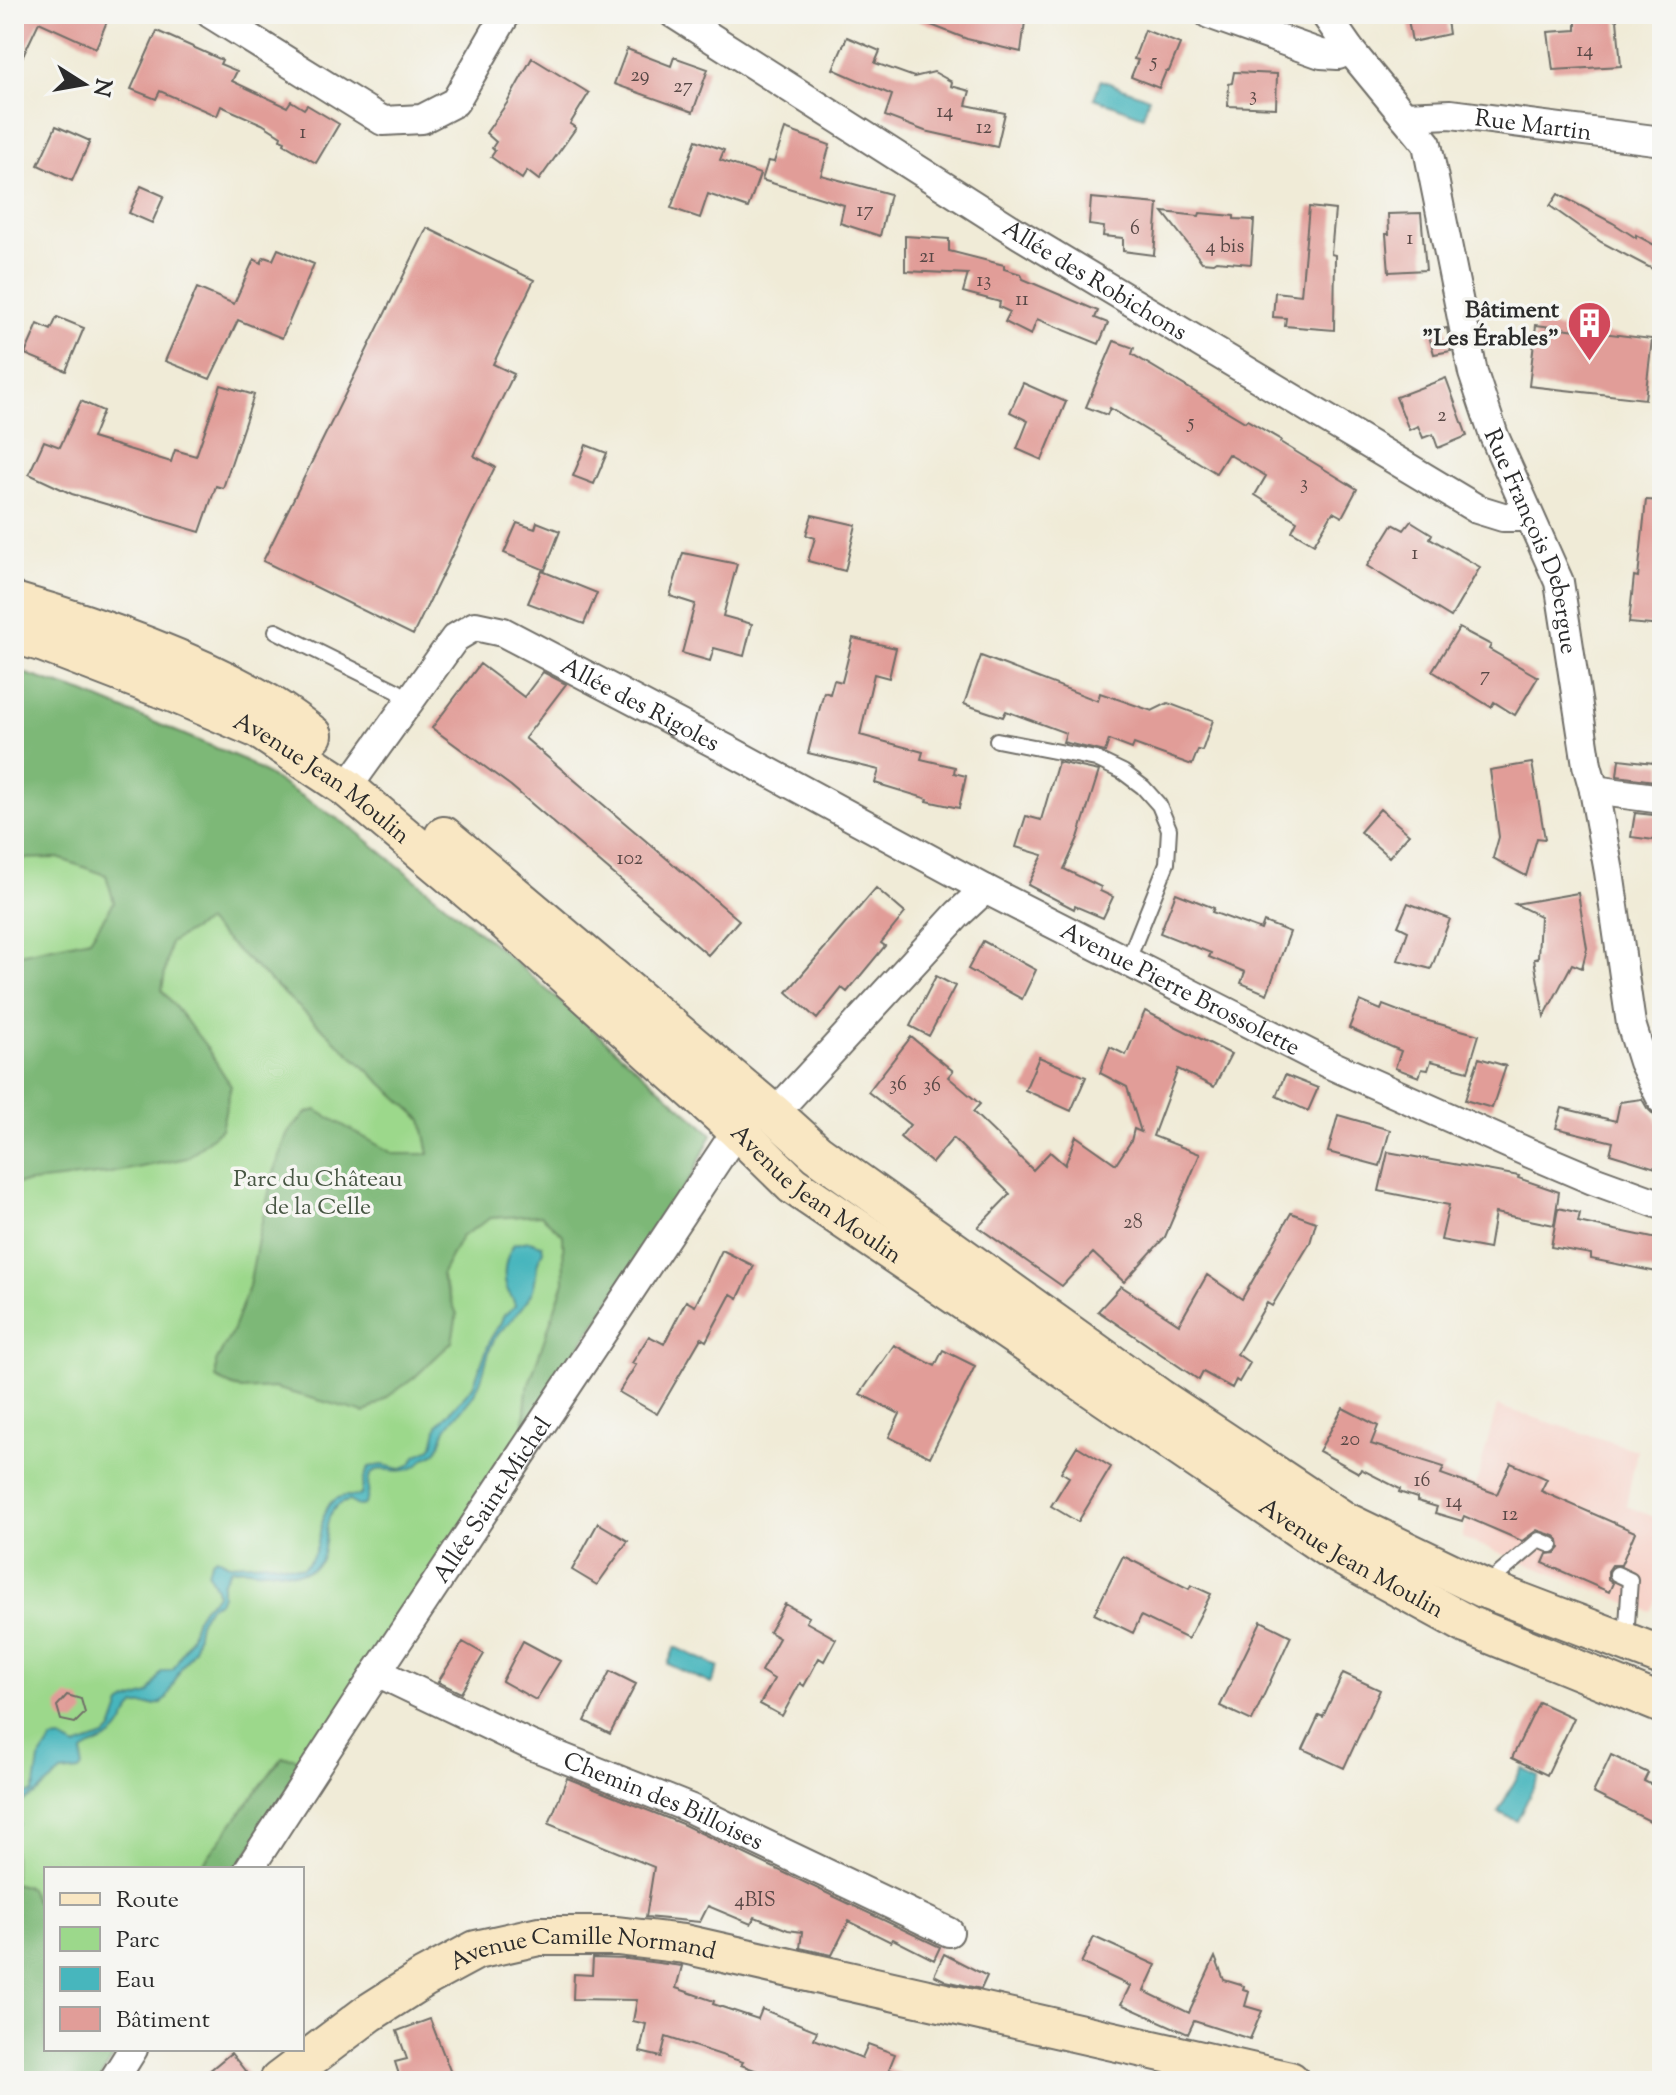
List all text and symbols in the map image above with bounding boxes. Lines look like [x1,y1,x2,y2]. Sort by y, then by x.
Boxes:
house number: 14 [1577,37,1593,66]
north arrow [44,44,124,124]
house number: 5 [1150,48,1158,77]
house number: 29 [630,62,650,91]
house number: 27 [673,73,693,102]
text: N [83,76,118,99]
house number: 3 [1249,82,1257,111]
house number: 14 [937,98,953,127]
street label: Rue Martin [1472,102,1594,151]
house number: 12 [976,114,992,143]
house number: 1 [300,119,307,148]
house number: 17 [857,197,873,226]
street label: Allée des Robichons [995,213,1193,350]
house number: 6 [1130,215,1140,244]
house number: 1 [1407,225,1414,254]
house number: 4 bis [1206,233,1245,262]
house number: 21 [919,243,935,272]
house number: 13 [977,267,991,296]
house number: 11 [1015,286,1029,315]
place label: Bâtiment "Les Érables" [1422,294,1560,356]
building icon: Bâtiment "Les Érables" [1566,299,1614,362]
house number: 2 [1437,402,1447,431]
house number: 5 [1187,409,1195,438]
street label: Rue François Debergue [1474,424,1585,656]
house number: 3 [1300,470,1308,499]
house number: 1 [1412,540,1419,569]
street label: Allée des Rigoles [554,650,725,761]
house number: 7 [1480,662,1490,691]
street label: Avenue Jean Moulin [227,705,417,853]
house number: 102 [617,845,643,874]
street label: Avenue Pierre Brossolette [1054,915,1306,1066]
house number: 36 [889,1071,907,1100]
house number: 36 [923,1072,941,1101]
street label: Avenue Jean Moulin [722,1117,908,1273]
park label: Parc du Château de la Celle [233,1163,403,1225]
house number: 28 [1123,1209,1143,1238]
street label: Allée Saint-Michel [426,1410,561,1591]
house number: 20 [1340,1426,1360,1455]
house number: 16 [1414,1467,1430,1496]
house number: 14 [1446,1488,1462,1517]
street label: Avenue Jean Moulin [1251,1491,1450,1628]
house number: 12 [1502,1501,1518,1530]
street label: Chemin des Billoises [558,1745,768,1860]
legend [44,1867,304,2051]
text: Route [116,1884,179,1918]
house number: 4BIS [734,1887,776,1916]
street label: Avenue Camille Normand [444,1921,719,1980]
text: Parc [116,1924,160,1958]
text: Eau [116,1964,155,1998]
text: Bâtiment [116,2004,210,2038]

